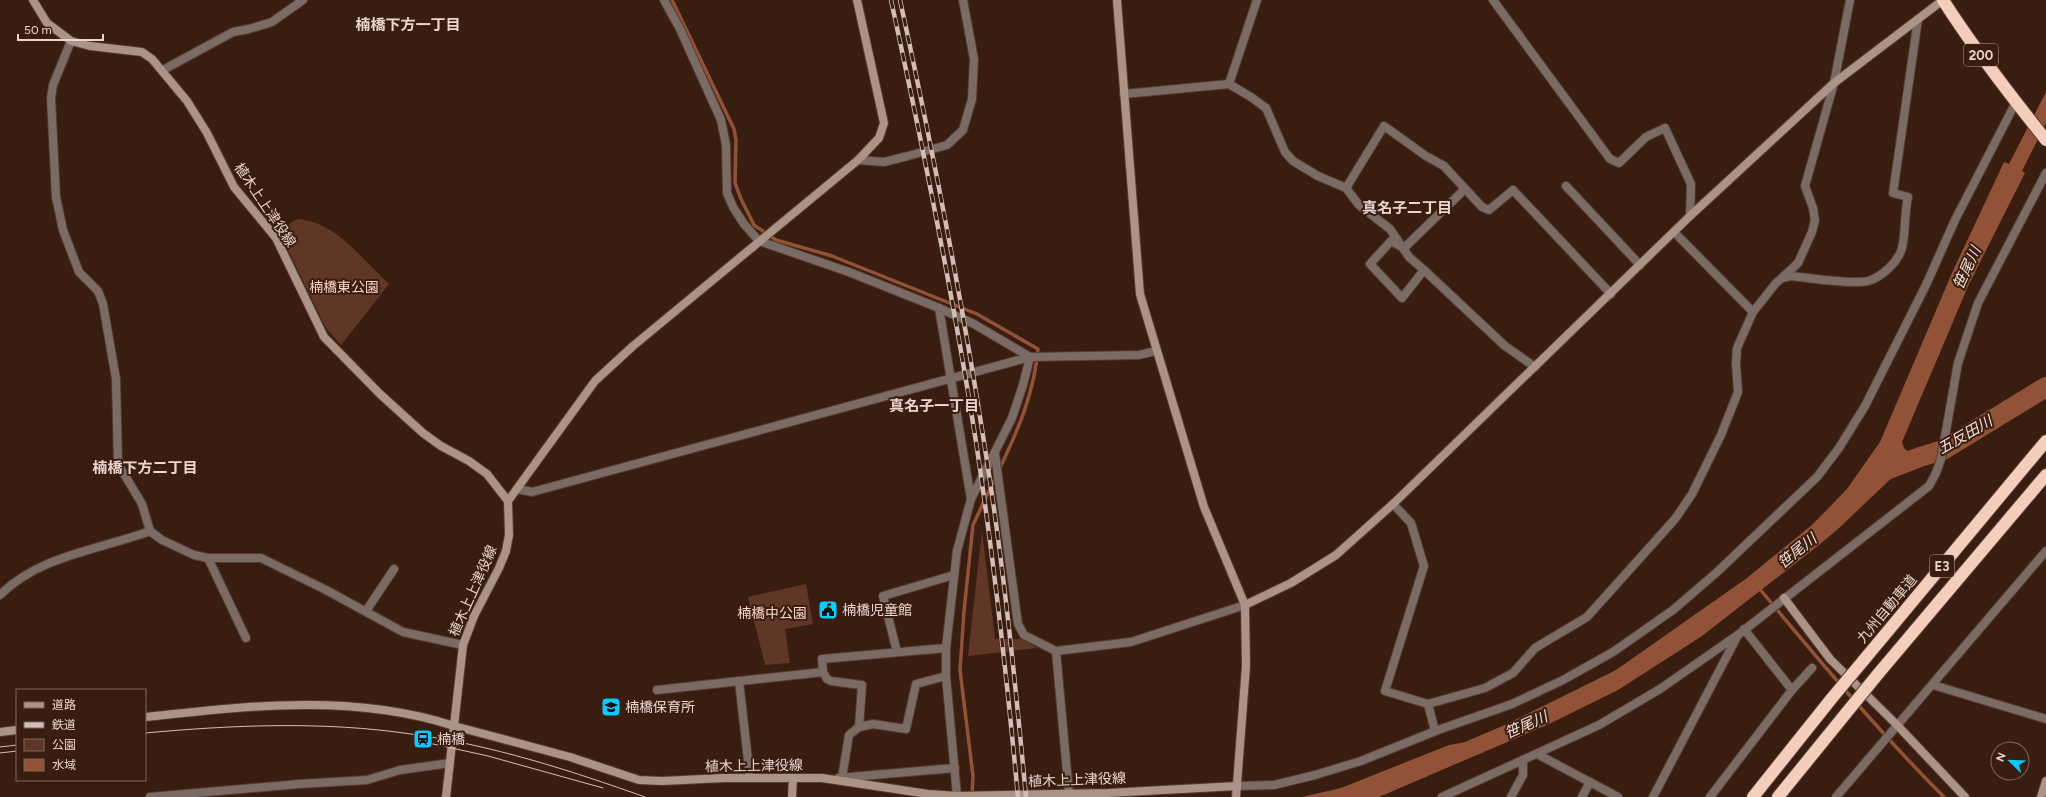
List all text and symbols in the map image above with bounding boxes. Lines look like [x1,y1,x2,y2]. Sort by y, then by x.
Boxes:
scale bar [18,16,103,42]
district label: 楠橋下方一丁目 [355,16,461,34]
text: 50 m [24,23,52,37]
road number: 200 [1964,44,1998,66]
street label: 植木上上津役線 [231,160,299,250]
district label: 真名子二丁目 [1362,199,1452,217]
water label: 笹尾川 [1949,242,1986,292]
park label: 楠橋東公園 [309,279,379,296]
district label: 真名子一丁目 [889,397,979,415]
water label: 五反田川 [1935,411,1997,458]
district label: 楠橋下方二丁目 [92,459,198,477]
water label: 笹尾川 [1774,529,1822,572]
street label: 植木上上津役線 [445,543,501,639]
road number: E3 [1930,555,1954,577]
street label: 九州自動車道 [1853,571,1921,647]
public building icon: 楠橋児童館 [817,599,839,621]
place label: 楠橋児童館 [842,602,912,619]
park label: 楠橋中公園 [737,605,807,622]
legend [16,689,146,781]
school or university icon: 楠橋保育所 [600,696,622,718]
text: 道路 [52,698,76,712]
place label: 楠橋保育所 [625,699,695,716]
water label: 笹尾川 [1502,707,1552,742]
text: 鉄道 [52,718,76,732]
station icon: 楠橋 [412,728,434,750]
place label: 楠橋 [437,731,465,748]
text: 公園 [52,738,76,752]
north arrow [1990,741,2030,781]
text: N [1994,751,2009,764]
street label: 植木上上津役線 [705,757,803,775]
text: 水域 [52,758,76,772]
street label: 植木上上津役線 [1028,770,1126,790]

